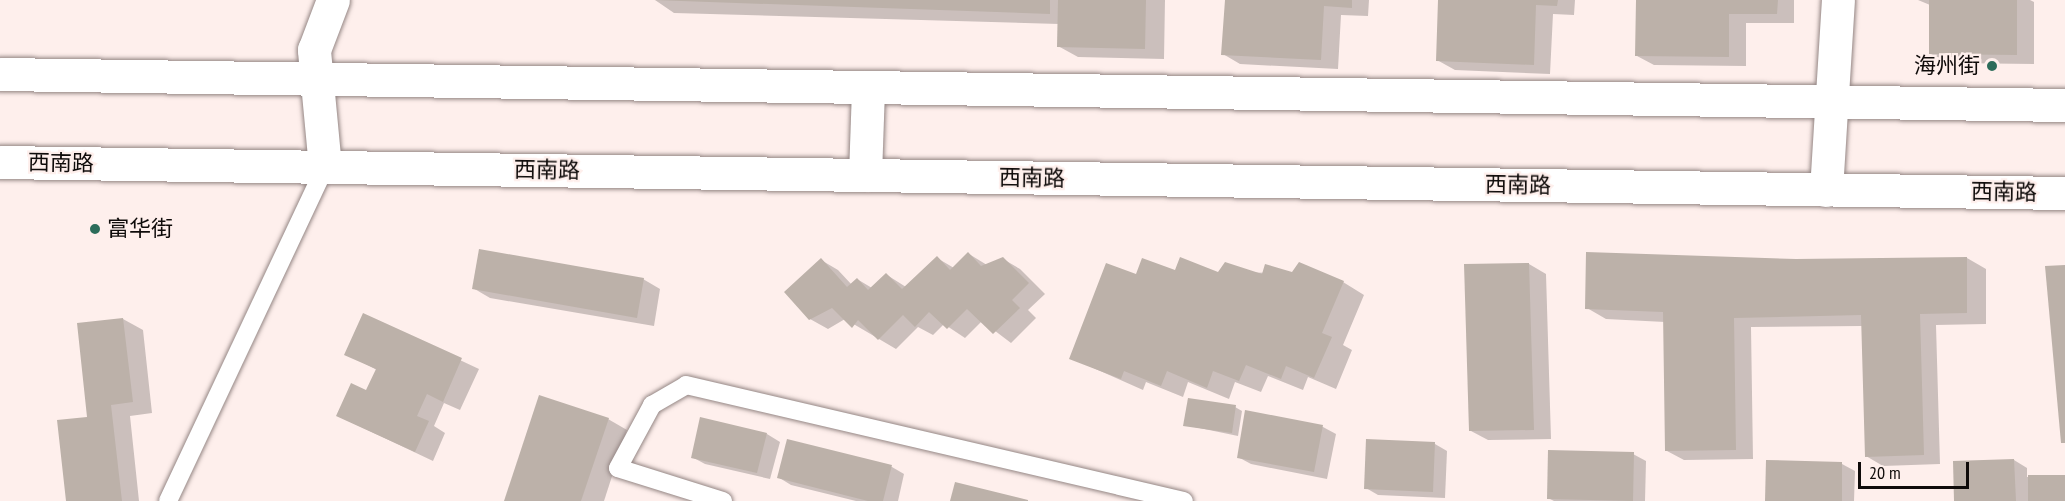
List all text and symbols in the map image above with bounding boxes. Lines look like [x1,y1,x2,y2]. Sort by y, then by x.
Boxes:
place label: 海州街 [1914,53,1980,79]
marker: 海州街 [1985,59,1999,73]
street label: 西南路 [28,149,94,177]
street label: 西南路 [514,156,580,184]
street label: 西南路 [999,164,1065,192]
street label: 西南路 [1485,171,1551,199]
street label: 西南路 [1971,178,2037,206]
place label: 富华街 [107,216,173,242]
marker: 富华街 [88,222,102,236]
scale bar [1861,450,1972,488]
text: 20 m [1869,461,1901,484]

